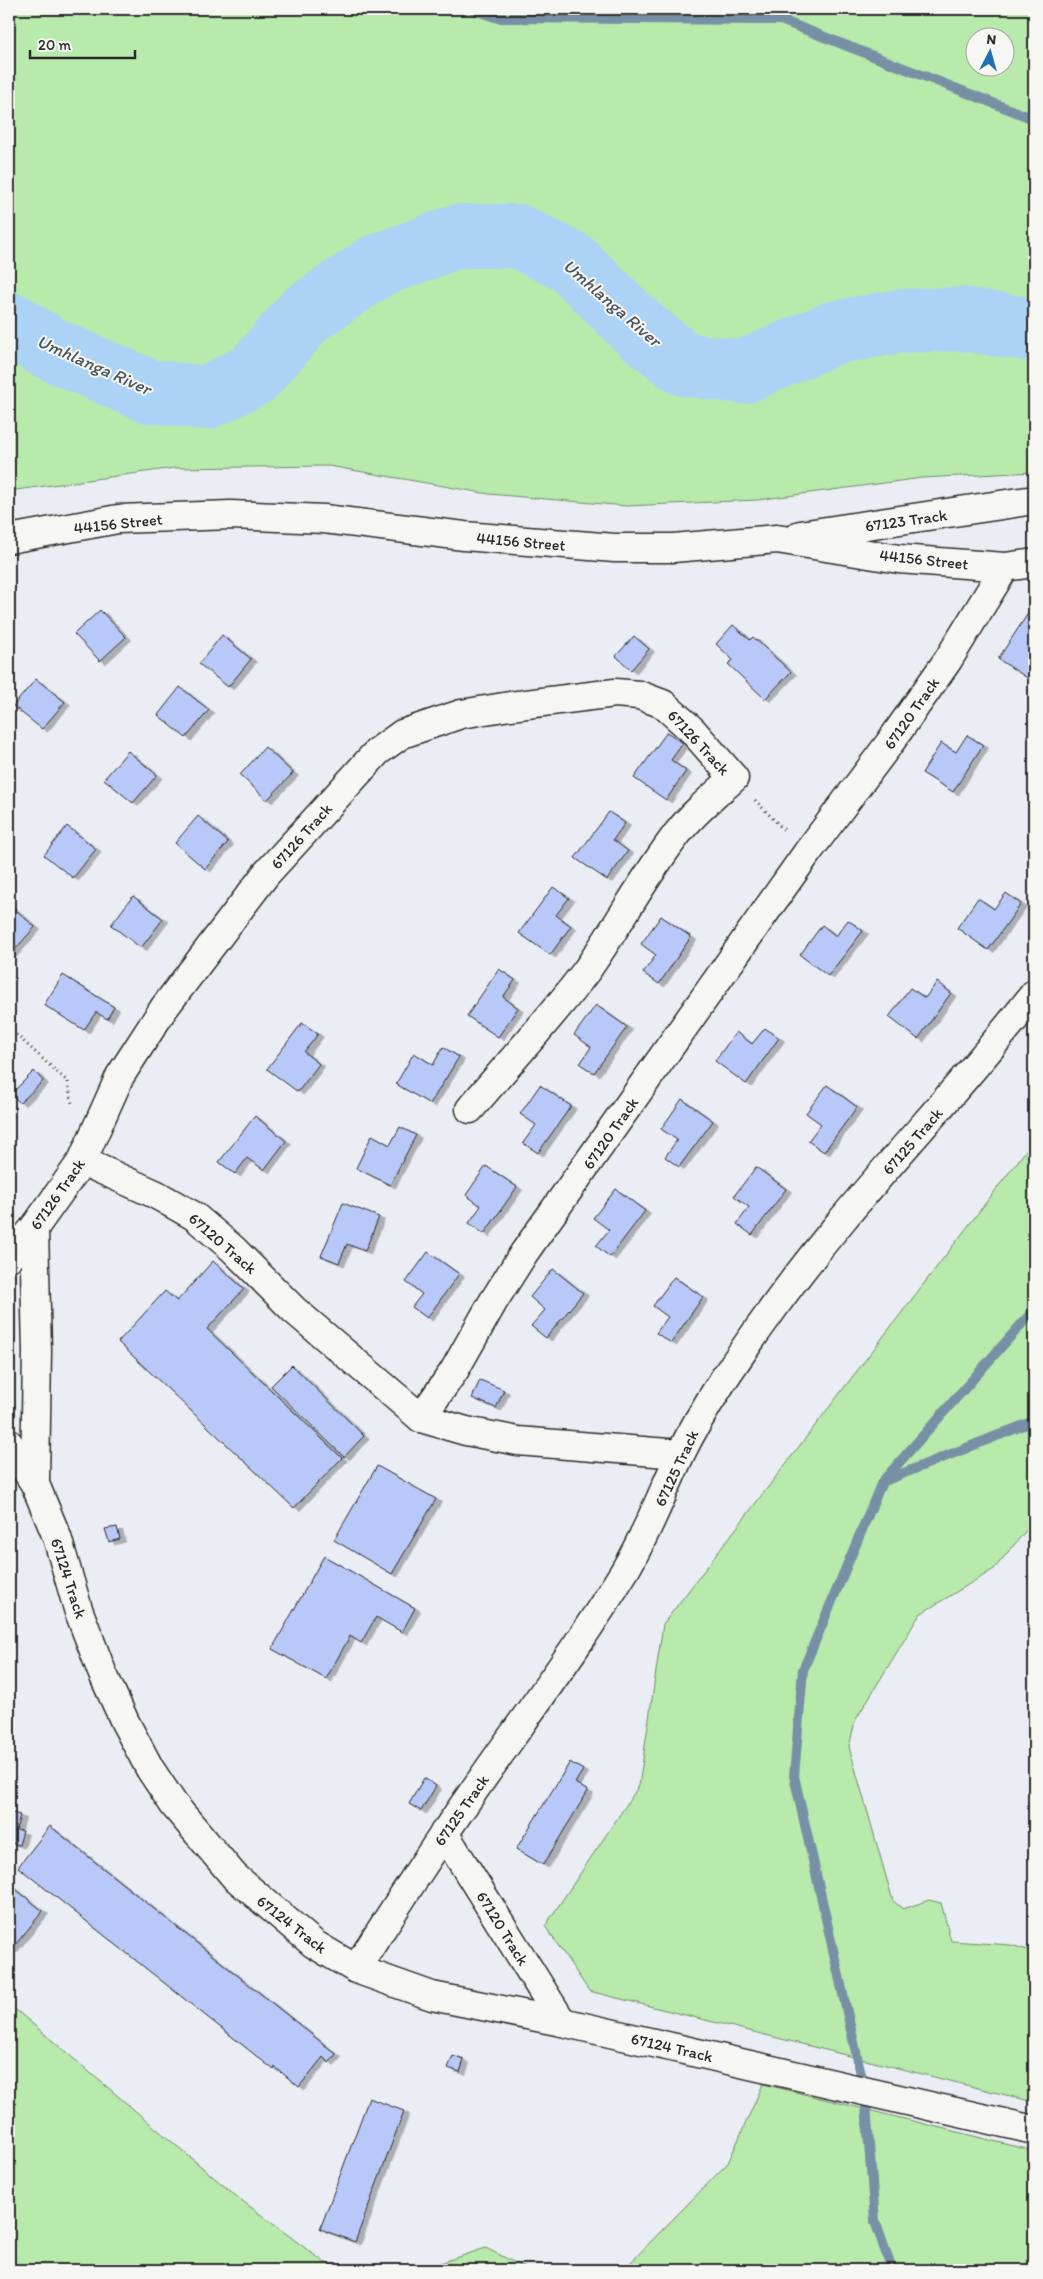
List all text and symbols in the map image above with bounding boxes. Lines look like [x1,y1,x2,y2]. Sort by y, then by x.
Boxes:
scale bar [30,28,135,60]
north arrow [966,28,1016,78]
text: N [986,31,997,49]
text: 20 m [38,36,72,54]
water label: Umhlanga River [559,255,667,353]
water label: Umhlanga River [34,330,156,401]
street label: 67123 Track [864,505,949,536]
street label: 44156 Street [73,509,164,538]
street label: 44156 Street [476,528,566,555]
street label: 44156 Street [878,545,969,574]
street label: 67120 Track [880,673,944,753]
street label: 67126 Track [664,706,734,779]
street label: 67126 Track [267,799,336,873]
street label: 67120 Track [579,1093,643,1173]
street label: 67125 Track [878,1103,947,1179]
street label: 67126 Track [26,1155,89,1233]
street label: 67120 Track [185,1209,261,1278]
street label: 67125 Track [650,1426,703,1510]
street label: 67124 Track [47,1535,91,1621]
street label: 67125 Track [430,1771,493,1849]
street label: 67120 Track [472,1888,533,1969]
street label: 67124 Track [253,1891,331,1958]
street label: 67124 Track [629,2029,715,2066]

